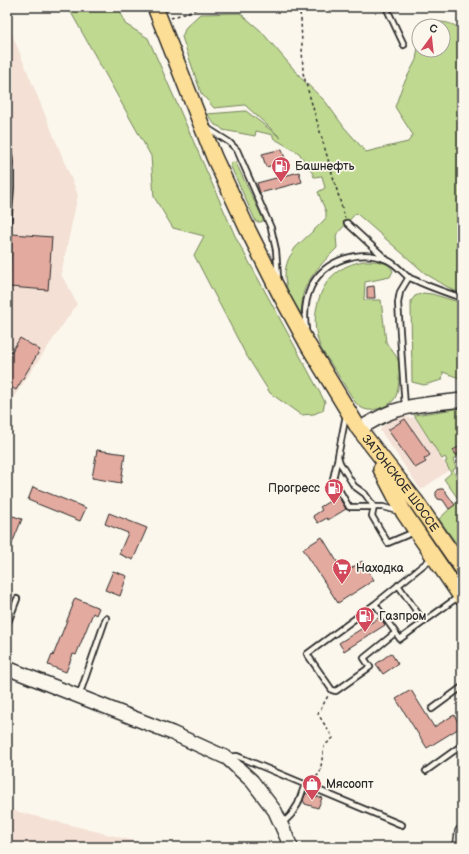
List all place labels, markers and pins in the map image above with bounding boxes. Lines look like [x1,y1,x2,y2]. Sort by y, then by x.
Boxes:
fuel station icon: Башнефть [270,155,292,183]
place label: Башнефть [295,159,355,174]
fuel station icon: Прогресс [323,477,345,505]
place label: Прогресс [268,481,320,496]
supermarket icon: Находка [331,557,353,585]
place label: Находка [356,561,404,576]
fuel station icon: Газпром [354,605,376,633]
place label: Газпром [379,609,426,624]
shop icon: Мясоопт [301,773,323,801]
place label: Мясоопт [326,777,374,792]

